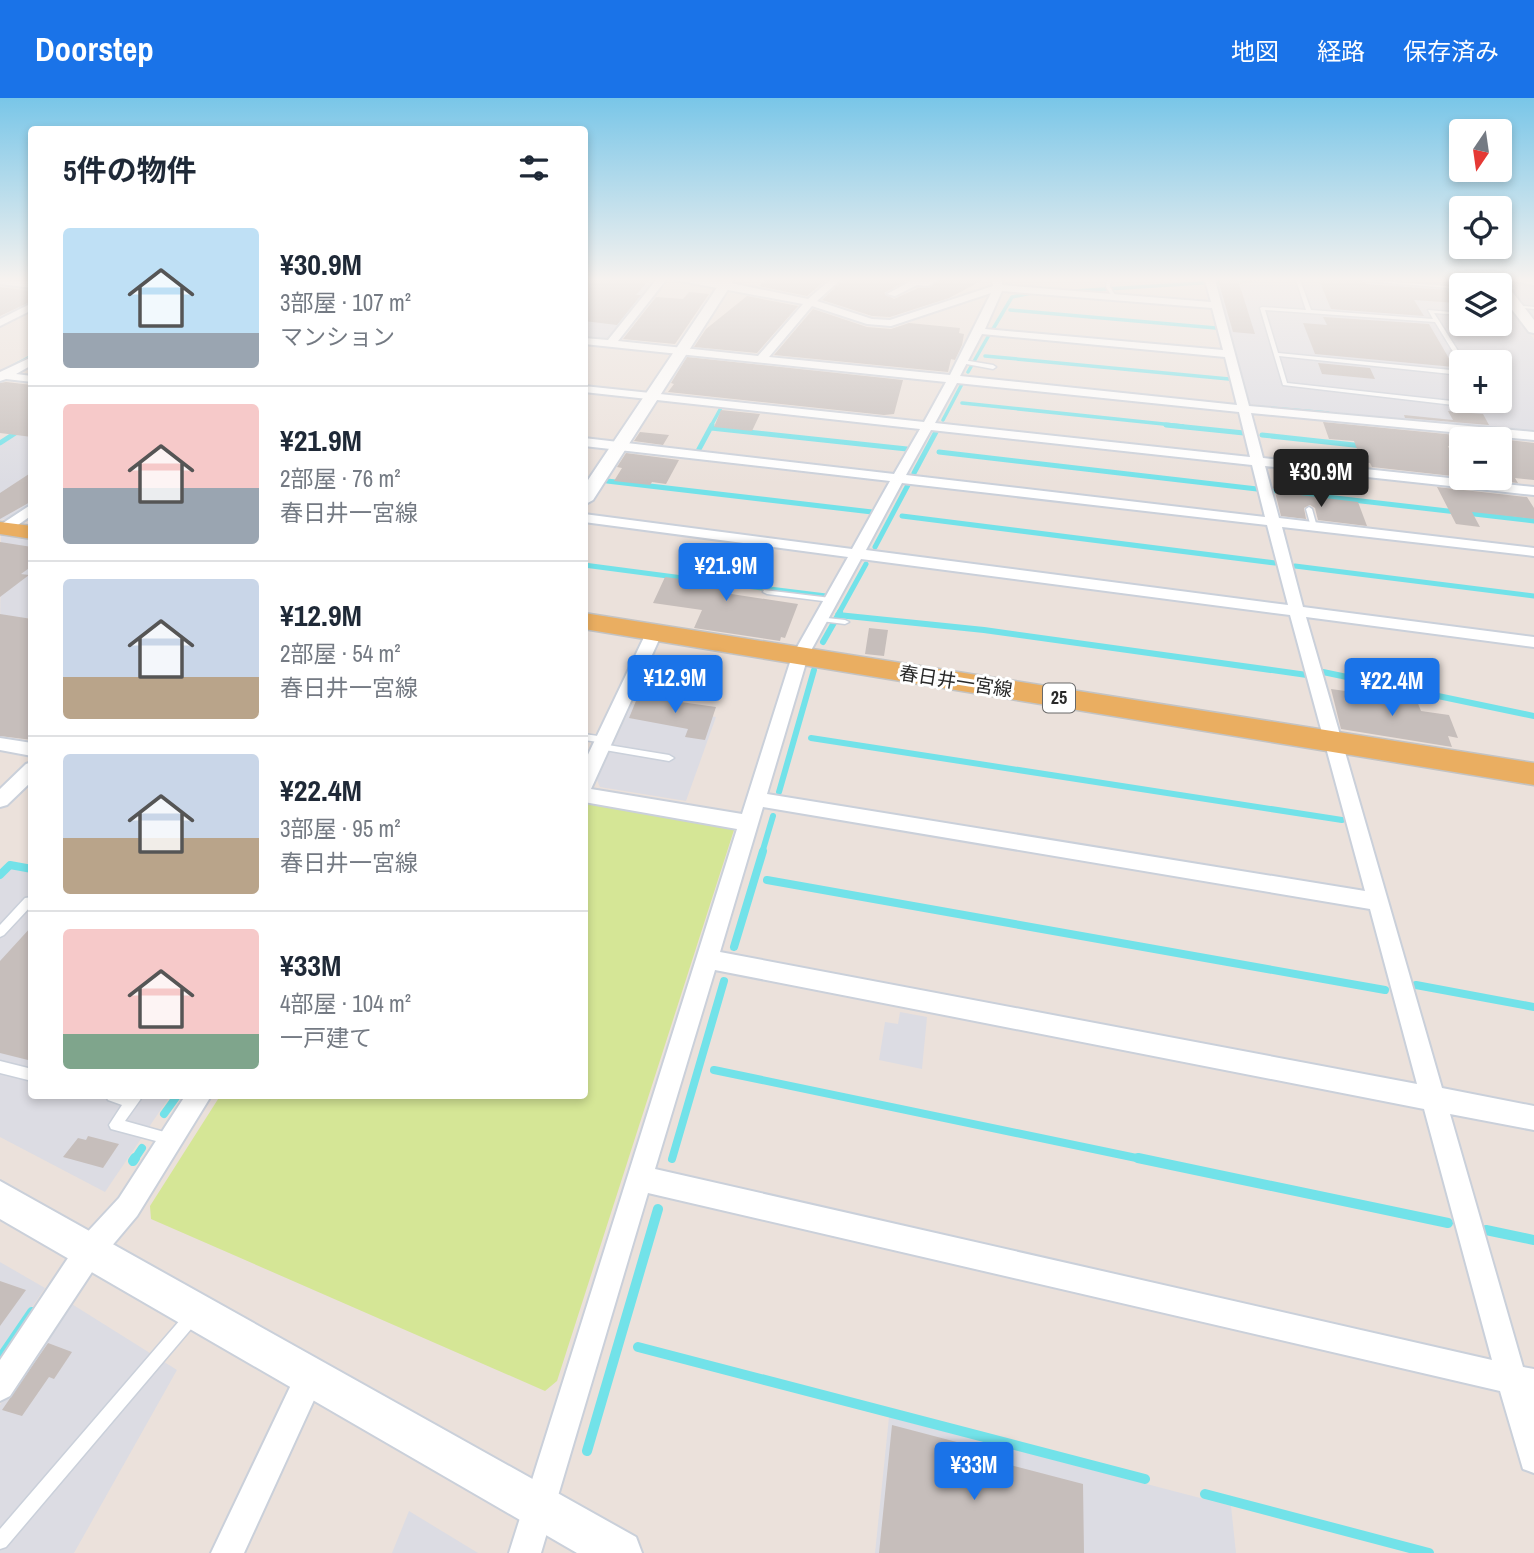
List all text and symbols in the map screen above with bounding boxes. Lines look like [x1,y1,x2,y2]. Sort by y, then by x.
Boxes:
text: Doorstep [35,27,154,71]
text: 地図 [1231,35,1279,67]
text: 経路 [1317,35,1365,67]
text: 保存済み [1403,35,1499,67]
north arrow [1449,119,1512,182]
map controls [1449,119,1512,490]
icon: filters [515,149,553,187]
text: 5件の物件 [63,150,197,190]
button: locate [1449,196,1512,259]
text: ¥30.9M [280,244,362,284]
icon: home [119,256,203,340]
button: layers [1449,273,1512,336]
text: 3部屋 · 107 m² [280,287,411,318]
text: マンション [280,321,395,352]
button: + [1449,350,1512,413]
text: ¥21.9M [280,420,362,460]
button: − [1449,427,1512,490]
icon: home [119,432,203,516]
pin: ¥30.9M [1264,450,1378,509]
text: ¥30.9M [1290,456,1352,487]
text: 2部屋 · 76 m² [280,463,400,494]
text: 春日井一宮線 [280,497,418,528]
pin: ¥21.9M [669,544,783,603]
text: ¥21.9M [695,550,757,581]
text: ¥12.9M [280,595,362,635]
icon: home [119,607,203,691]
text: 2部屋 · 54 m² [280,638,400,669]
pin: ¥12.9M [618,656,732,715]
pin: ¥22.4M [1335,658,1449,718]
street label: 春日井一宮線 [898,659,1014,703]
text: ¥12.9M [644,662,706,693]
text: ¥22.4M [1361,665,1423,696]
text: 春日井一宮線 [280,672,418,703]
road number: 25 [1043,684,1075,712]
text: ¥22.4M [280,770,362,810]
icon: home [119,782,203,866]
text: 3部屋 · 95 m² [280,813,400,844]
text: 春日井一宮線 [280,847,418,878]
text: ¥33M [280,945,342,985]
icon: home [119,957,203,1041]
text: 4部屋 · 104 m² [280,988,411,1019]
text: 一戸建て [280,1022,372,1053]
pin: ¥33M [933,1442,1015,1502]
text: ¥33M [950,1449,998,1480]

